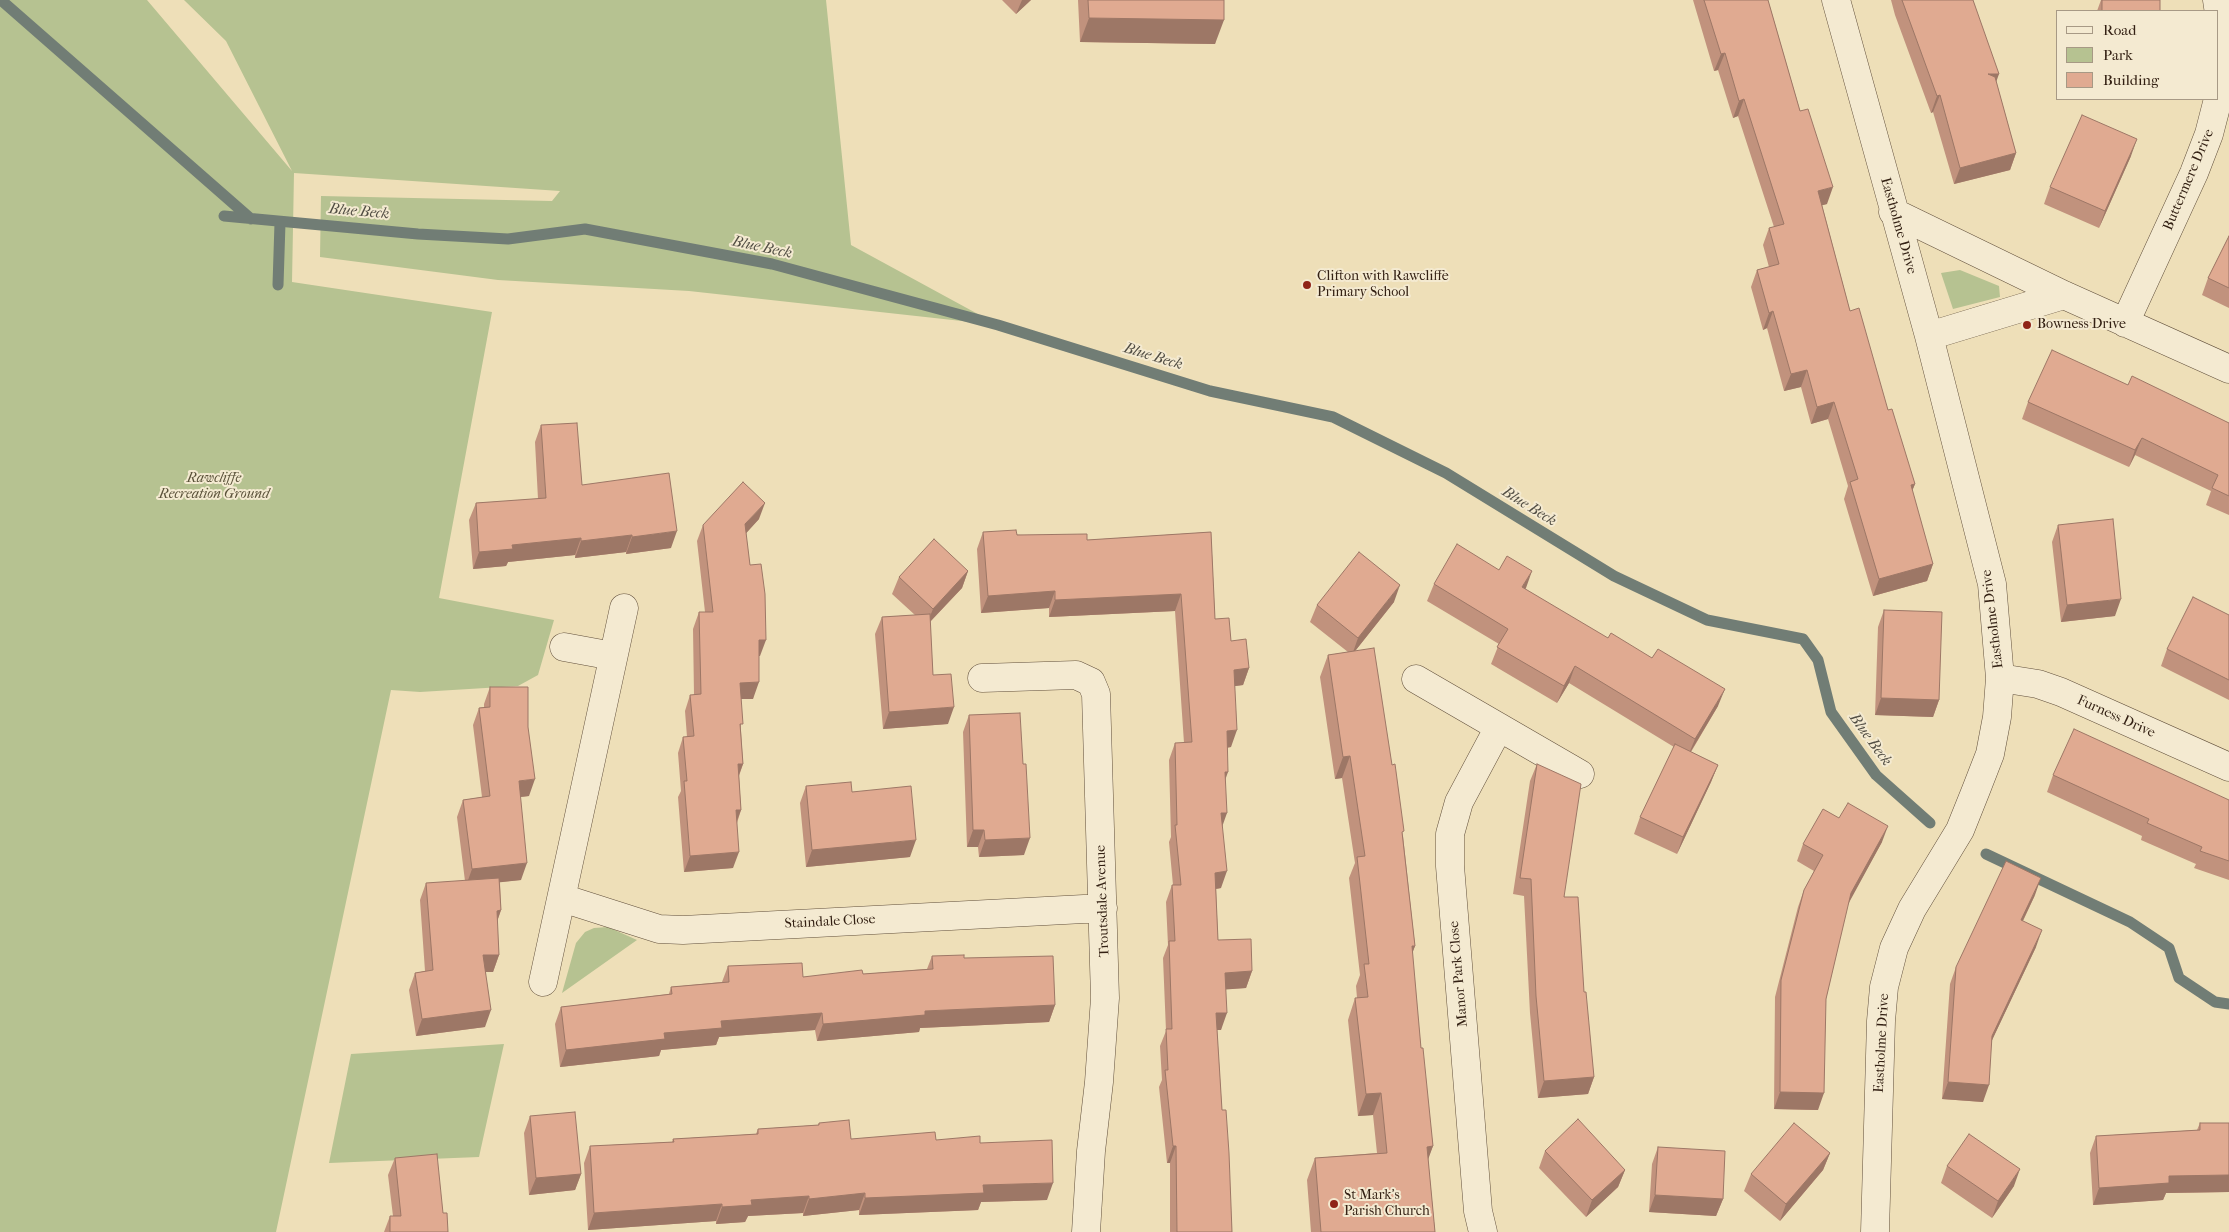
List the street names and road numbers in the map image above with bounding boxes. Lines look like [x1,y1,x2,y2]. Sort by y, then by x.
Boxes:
street label: Buttermere Drive [2160,127,2218,233]
street label: Eastholme Drive [1876,176,1920,276]
street label: Eastholme Drive [1979,569,2007,669]
street label: Furness Drive [2074,692,2158,742]
street label: Troutsdale Avenue [1093,845,1113,957]
street label: Staindale Close [784,911,876,933]
street label: Manor Park Close [1446,920,1472,1028]
street label: Eastholme Drive [1871,993,1893,1093]

